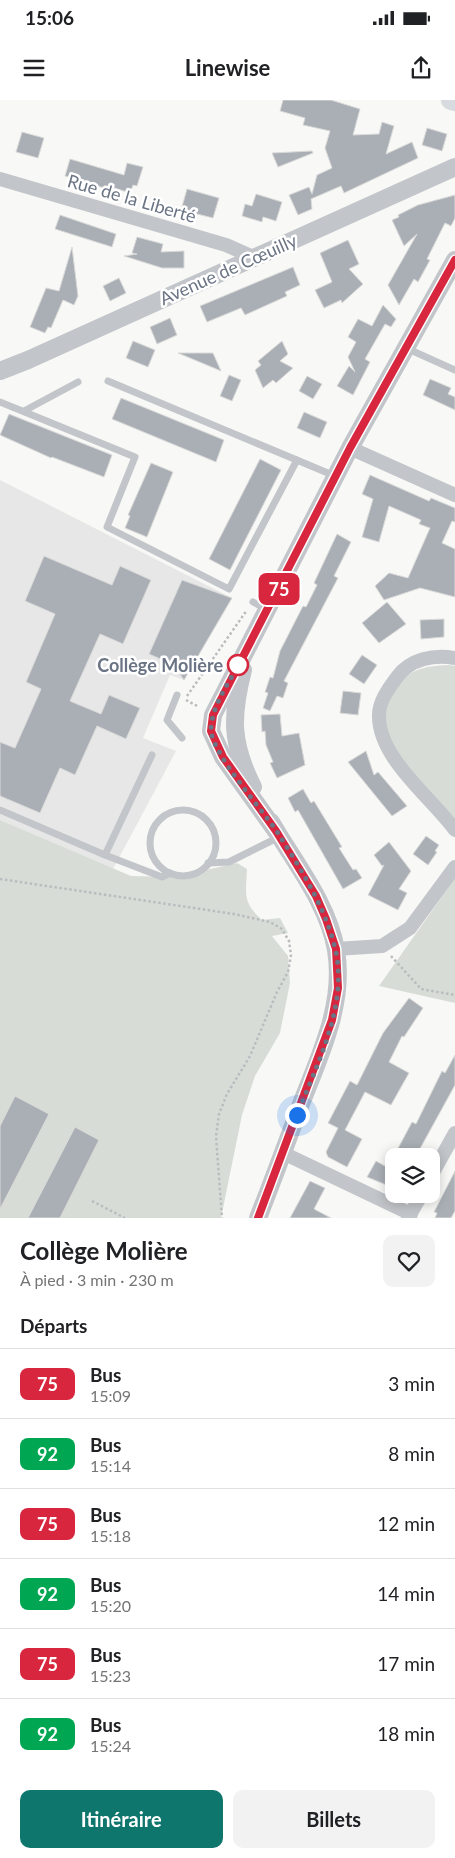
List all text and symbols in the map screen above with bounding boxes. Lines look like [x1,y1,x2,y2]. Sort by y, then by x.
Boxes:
text: 15:06 [25,6,74,29]
icon: menu [20,54,48,82]
text: Linewise [185,54,270,81]
icon: share [407,54,435,82]
street label: Rue de la Liberté [65,169,199,227]
street label: Avenue de Cœuilly [156,229,301,309]
line badge: 75 [256,573,302,605]
text: 75 [269,578,289,600]
place label: Collège Molière [97,654,223,676]
marker: Collège Molière [227,654,249,676]
your location [285,1103,310,1128]
map controls [385,1148,440,1203]
button: layers [385,1148,440,1203]
button: heart [383,1235,435,1287]
text: Collège Molière [20,1236,188,1265]
text: À pied · 3 min · 230 m [20,1270,174,1289]
text: Départs [20,1314,87,1337]
text: Bus [90,1363,121,1386]
text: 3 min [388,1372,435,1395]
text: 75 [37,1373,58,1395]
text: 15:09 [90,1386,131,1405]
text: Bus [90,1433,121,1456]
text: 8 min [388,1442,435,1465]
text: 92 [37,1443,58,1465]
text: 15:14 [90,1456,131,1475]
text: Bus [90,1503,121,1526]
text: 12 min [377,1512,435,1535]
text: 75 [37,1513,58,1535]
text: 15:18 [90,1526,131,1545]
text: Bus [90,1573,121,1596]
text: 14 min [377,1582,435,1605]
text: 92 [37,1583,58,1605]
text: 15:20 [90,1596,131,1615]
text: Bus [90,1643,121,1666]
text: 17 min [377,1652,435,1675]
text: 75 [37,1653,58,1675]
text: 15:23 [90,1666,131,1685]
text: Bus [90,1713,121,1736]
text: 18 min [377,1722,435,1745]
text: 92 [37,1723,58,1745]
text: 15:24 [90,1736,131,1755]
button: Itinéraire [20,1790,223,1848]
button: Billets [233,1790,435,1848]

